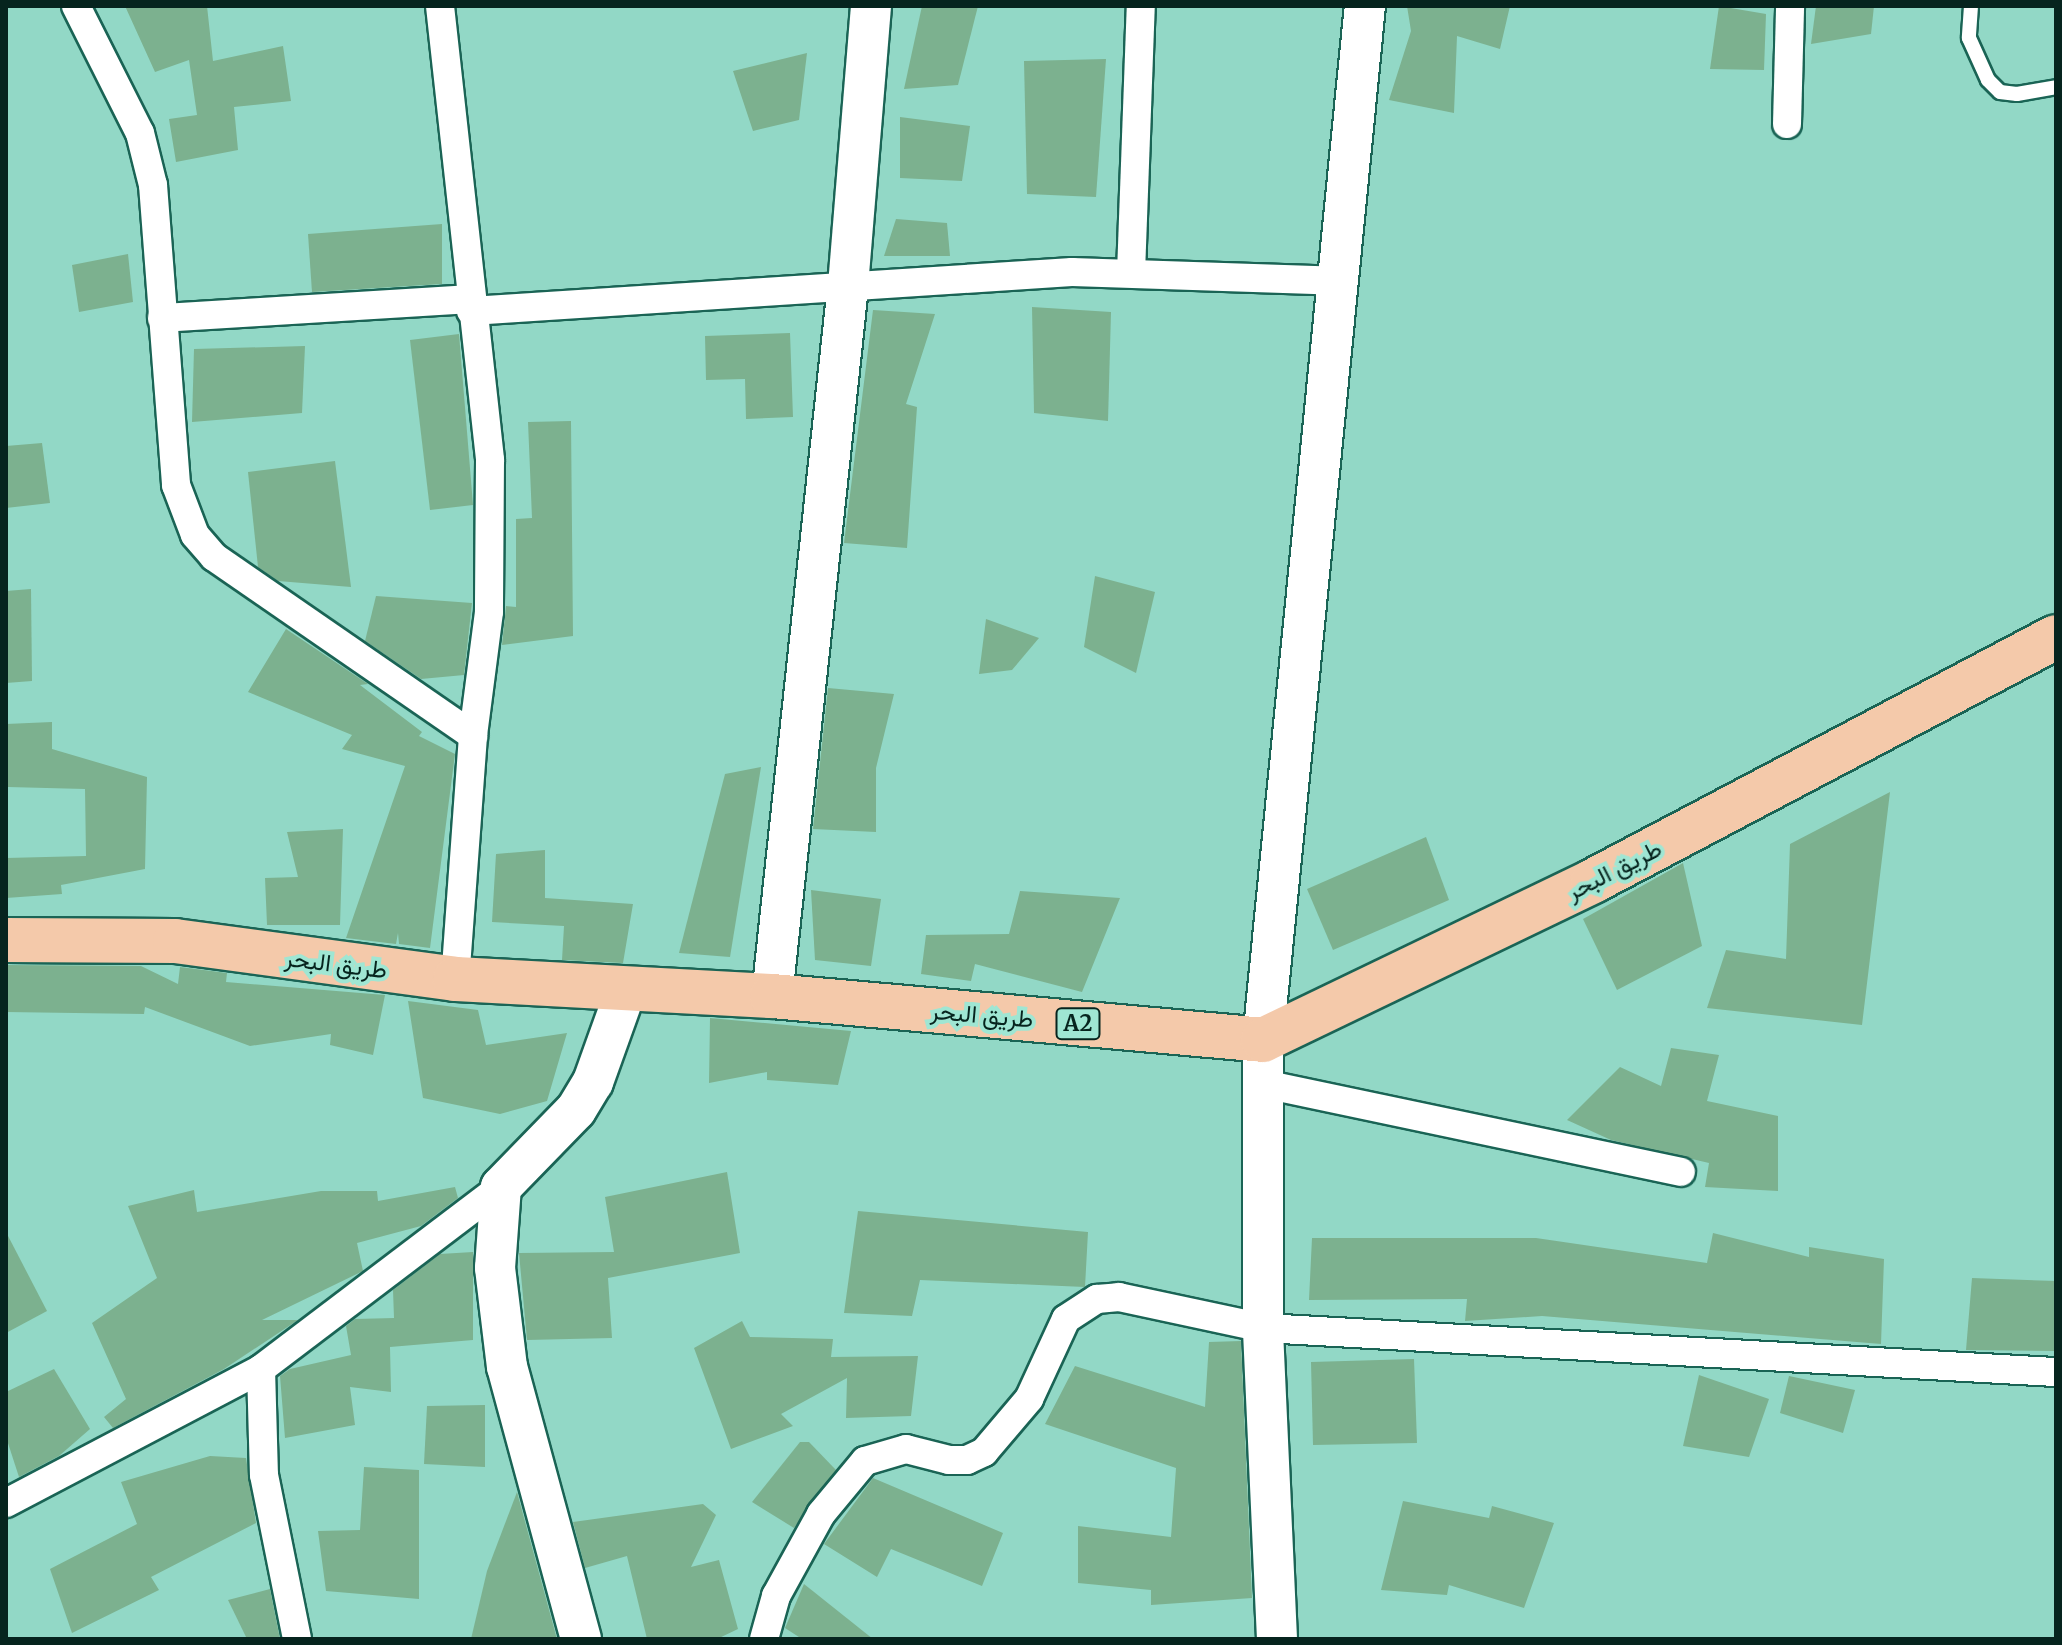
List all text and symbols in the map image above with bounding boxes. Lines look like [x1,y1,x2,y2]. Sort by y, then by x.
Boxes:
street label: طريق البحر [1562,834,1666,906]
street label: طريق البحر [283,943,389,985]
street label: طريق البحر [929,996,1035,1034]
road number: A2 [1054,1006,1102,1042]

